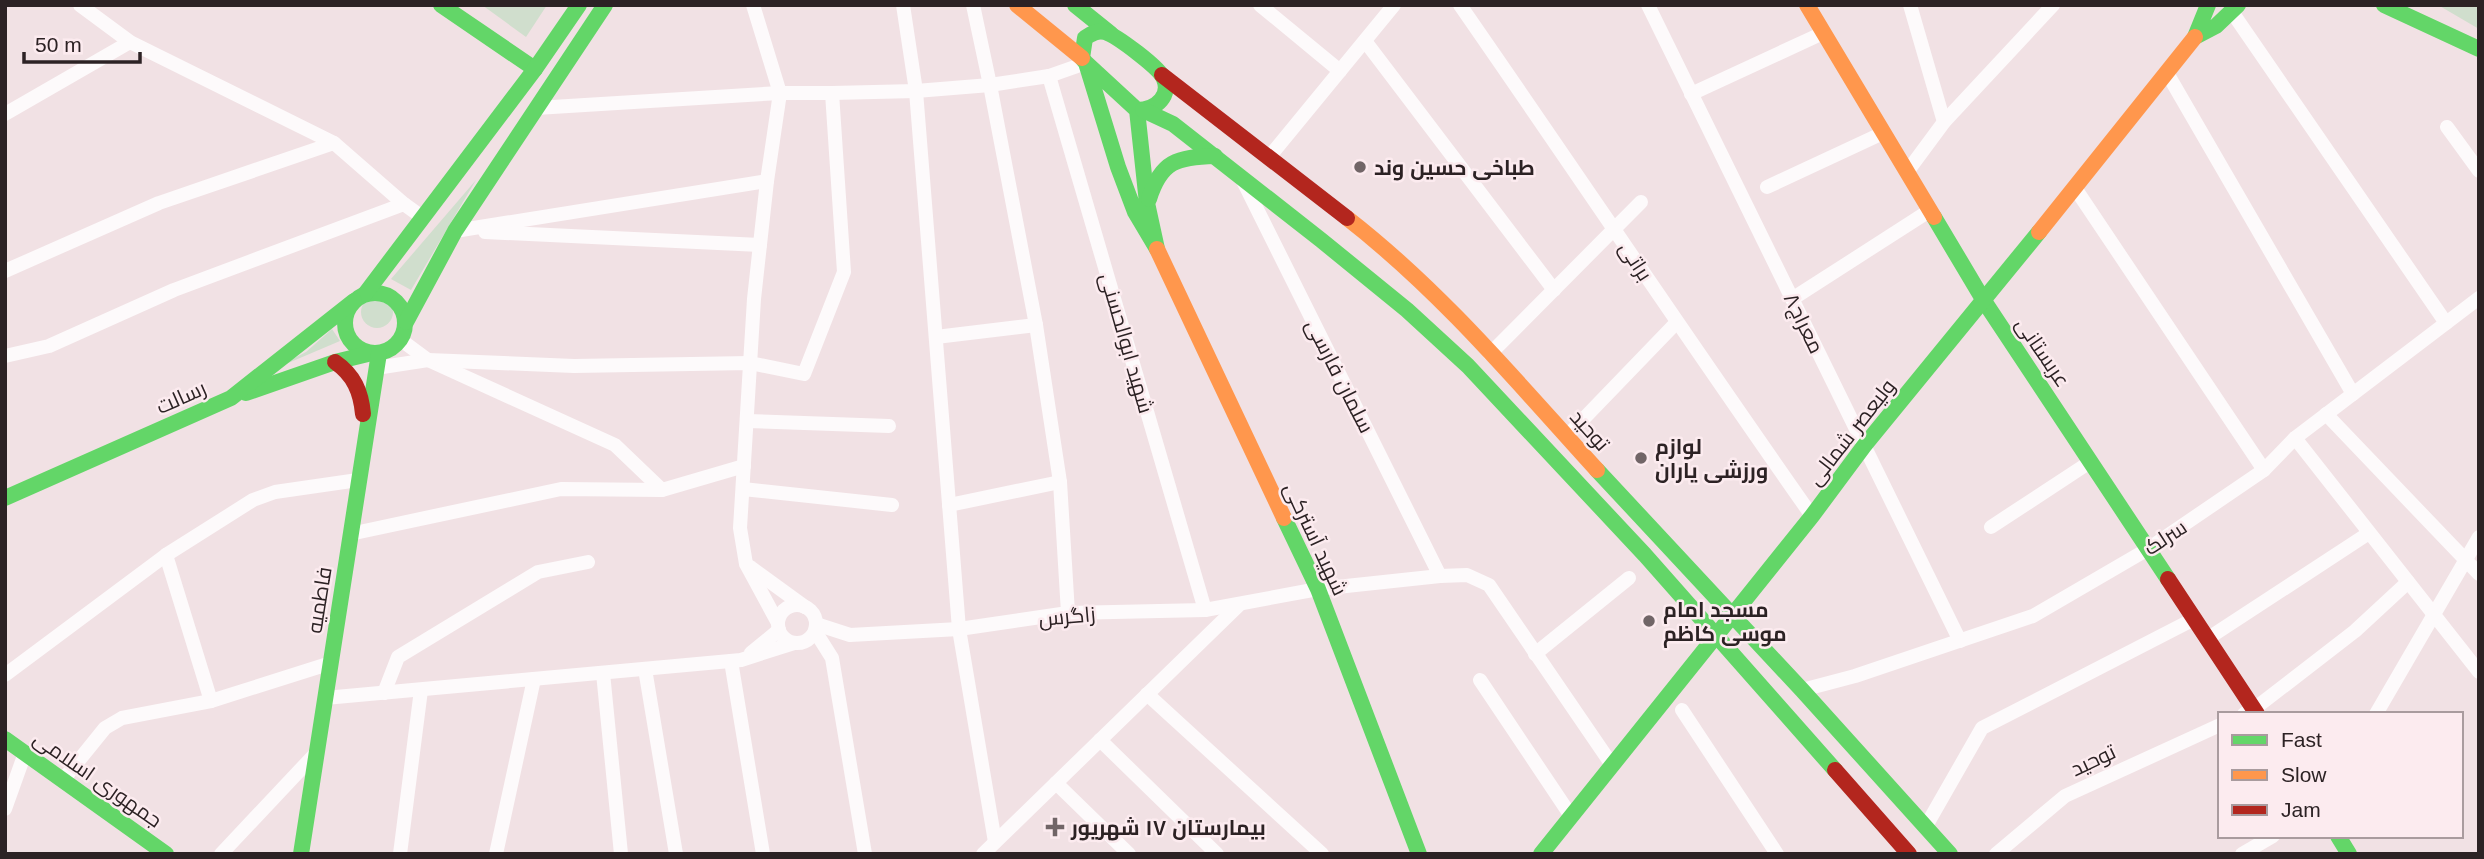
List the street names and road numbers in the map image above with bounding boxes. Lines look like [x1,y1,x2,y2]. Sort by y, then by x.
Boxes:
street label: براتی [1613,237,1657,286]
street label: شهید ابوالحسنی [1094,270,1158,416]
street label: معراج۸ [1777,289,1828,358]
street label: عربستانی [2010,313,2075,392]
street label: سلمان فارسی [1300,315,1378,438]
street label: ولیعصر شمالی [1802,374,1901,491]
street label: رسالت [153,376,210,419]
street label: توحید [1565,405,1614,456]
street label: شهید آسترکی [1278,479,1352,600]
street label: سرلک [2139,515,2191,560]
street label: فاطمیه [302,565,336,635]
street label: زاگرس [1038,602,1097,632]
street label: جمهوری اسلامی [28,726,167,833]
street label: توحید [2067,740,2120,781]

